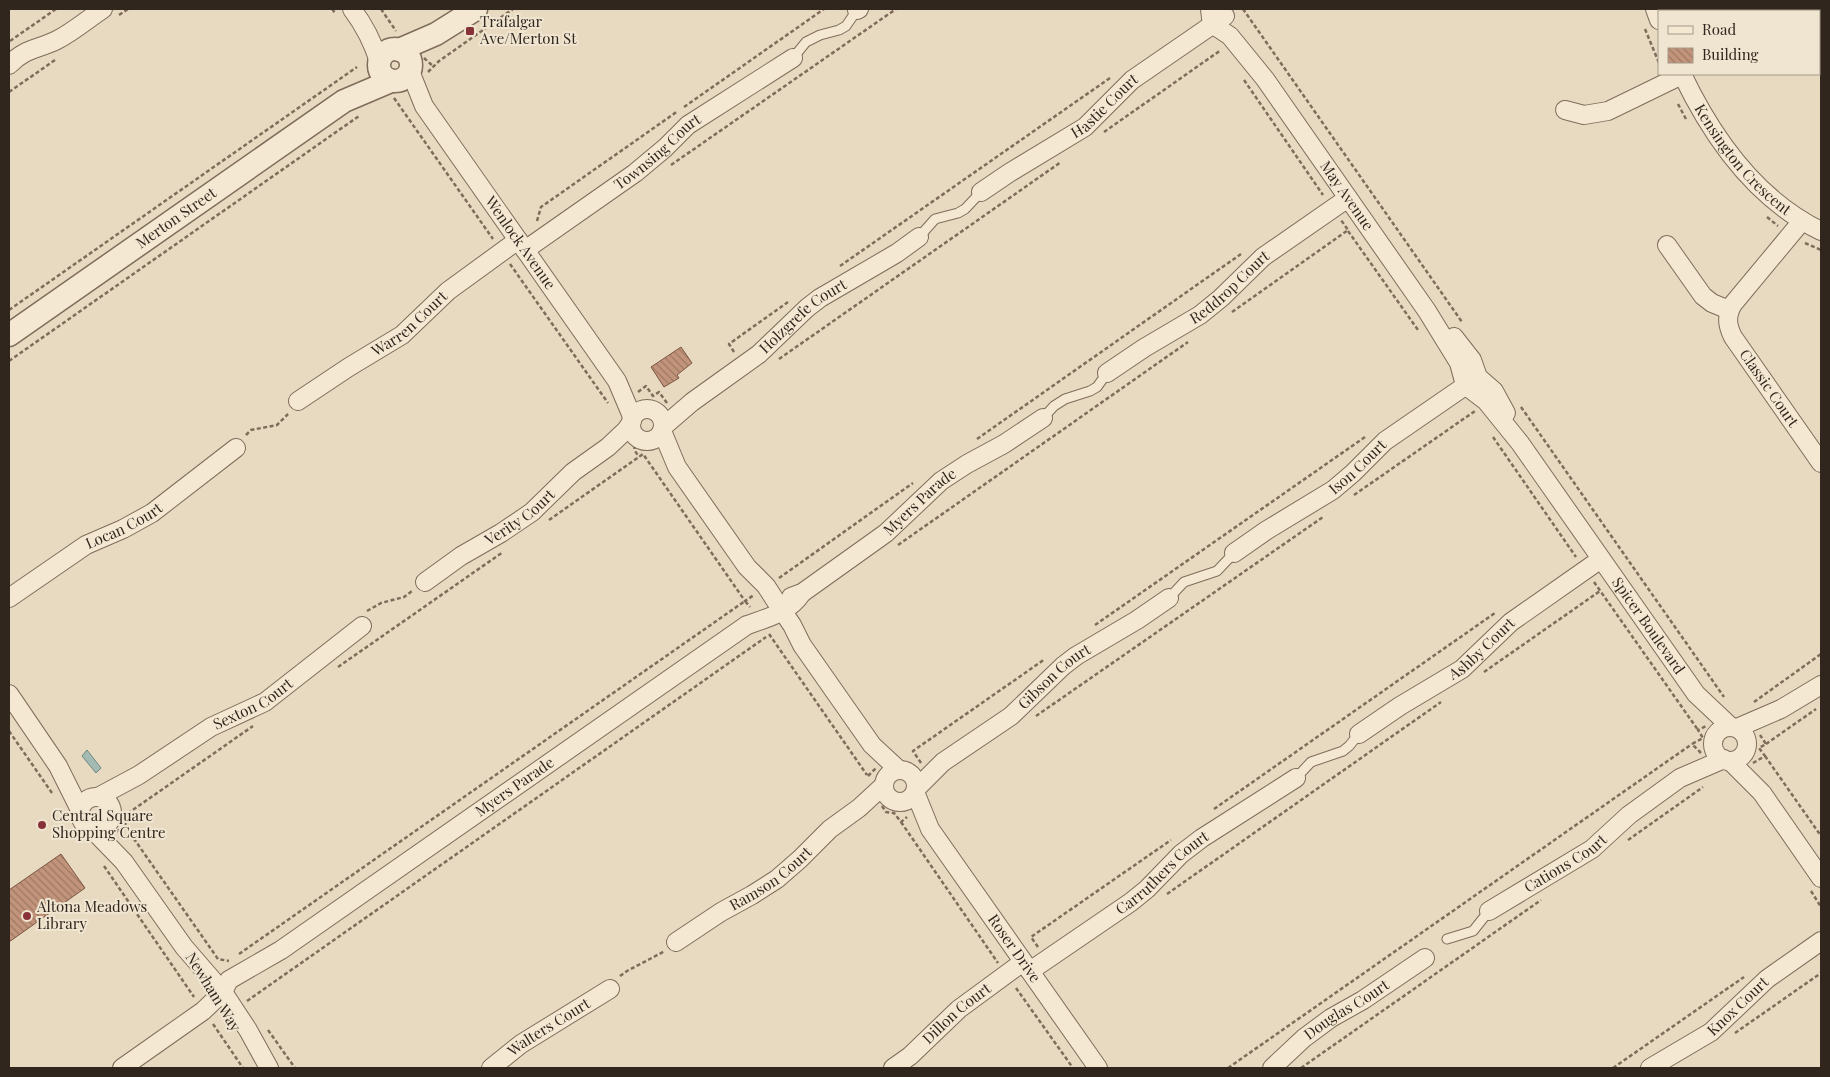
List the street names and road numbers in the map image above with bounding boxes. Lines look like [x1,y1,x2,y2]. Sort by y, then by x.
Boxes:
street label: Hastie Court [1067,68,1142,142]
street label: Kensington Crescent [1691,100,1796,220]
street label: Townsing Court [610,108,705,194]
street label: May Avenue [1316,157,1379,234]
street label: Merton Street [132,182,220,252]
street label: Wenlock Avenue [481,191,561,293]
street label: Reddrop Court [1186,245,1273,328]
street label: Holzgrefe Court [755,273,850,357]
street label: Warren Court [367,286,452,361]
street label: Classic Court [1735,345,1804,431]
street label: Ison Court [1324,434,1390,498]
street label: Myers Parade [879,463,960,539]
street label: Verity Court [480,484,559,550]
street label: Locan Court [82,497,167,553]
street label: Spicer Boulevard [1608,573,1690,678]
street label: Ashby Court [1444,612,1519,684]
street label: Gibson Court [1013,638,1094,713]
street label: Sexton Court [210,673,297,734]
street label: Myers Parade [471,752,557,821]
street label: Carruthers Court [1111,825,1212,919]
street label: Cations Court [1520,829,1611,897]
street label: Ramson Court [726,841,816,915]
street label: Roser Drive [984,910,1046,986]
street label: Newham Way [182,948,246,1035]
street label: Knox Court [1702,971,1773,1040]
street label: Douglas Court [1299,974,1393,1044]
street label: Dillon Court [918,978,995,1048]
street label: Walters Court [502,992,594,1061]

